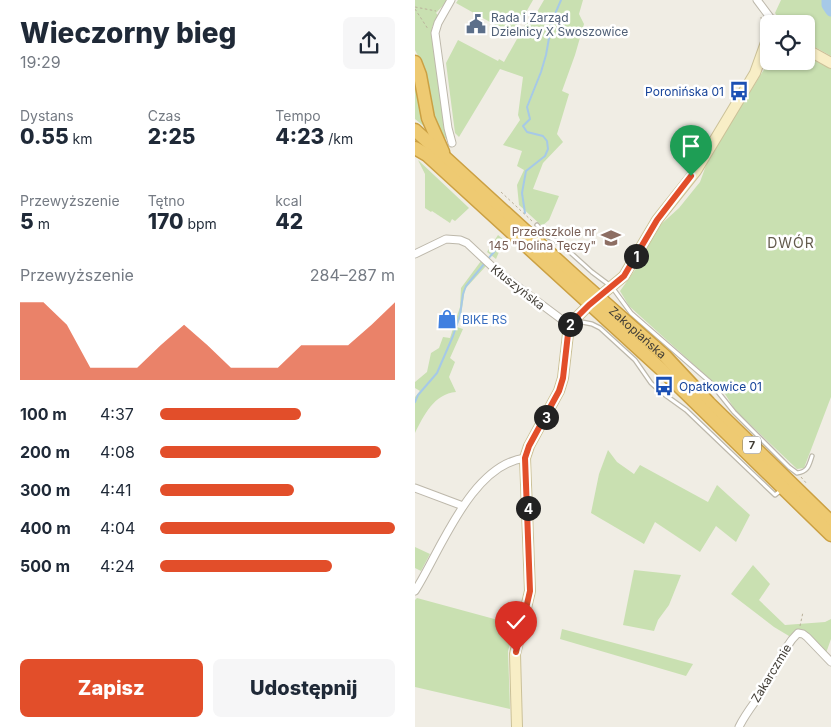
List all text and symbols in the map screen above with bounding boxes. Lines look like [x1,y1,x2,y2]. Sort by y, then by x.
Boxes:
place label: Rada i Zarząd Dzielnicy X Swoszowice [491,10,628,39]
public building icon: Rada i Zarząd Dzielnicy X Swoszowice [465,13,487,35]
map controls [760,15,815,70]
button: locate [760,15,815,70]
text: Wieczorny bieg [20,16,237,50]
button: share [343,17,395,69]
text: 19:29 [20,52,61,72]
bus stop icon: Poronińska 01 [728,80,750,102]
place label: Poronińska 01 [645,84,724,99]
text: Dystans [20,107,74,124]
text: Czas [148,107,181,124]
text: Tempo [275,107,321,124]
text: 0.55 [20,124,69,149]
text: 2:25 [148,124,196,149]
text: 4:23 [275,124,324,149]
pin [670,125,712,176]
text: km [69,130,92,147]
text: /km [324,130,353,147]
icon: arrive [677,132,705,160]
text: Przewyższenie [20,192,120,209]
text: Tętno [148,192,185,209]
text: kcal [275,192,302,209]
text: 5 [20,209,34,234]
text: 170 [148,209,183,234]
text: 42 [275,209,303,234]
text: m [34,215,50,232]
text: bpm [183,215,217,232]
place label: Przedszkole nr 145 "Dolina Tęczy" [489,224,596,253]
school or university icon: Przedszkole nr 145 "Dolina Tęczy" [600,227,622,249]
district label: DWÓR [767,234,815,251]
pin: 1 [623,244,649,268]
text: 1 [633,248,640,265]
street label: Kłuszyńska [488,261,548,313]
text: Przewyższenie [20,265,134,285]
text: 284–287 m [310,265,395,285]
street label: Zakopiańska [606,303,670,361]
shop icon: BIKE RS [436,308,458,330]
place label: BIKE RS [462,312,507,327]
pin: 2 [557,312,583,336]
text: 2 [566,316,575,333]
bus stop icon: Opatkowice 01 [653,375,675,397]
place label: Opatkowice 01 [679,379,762,394]
text: 100 m [20,404,67,424]
text: 4:37 [100,404,134,424]
pin: 3 [533,404,559,430]
text: 3 [542,409,551,426]
road number: 7 [743,436,761,454]
text: 200 m [20,442,70,462]
text: 4:08 [100,442,135,462]
text: 300 m [20,480,70,500]
text: 4:41 [100,480,131,500]
pin: 4 [515,496,541,520]
text: 4 [524,500,533,517]
text: 400 m [20,518,71,538]
text: 4:04 [100,518,135,538]
text: 500 m [20,556,70,576]
text: 4:24 [100,556,135,576]
pin [495,601,537,652]
icon: check [502,608,530,636]
street label: Zakarczmie [748,641,794,705]
button: Zapisz [20,659,203,717]
button: Udostępnij [213,659,395,717]

